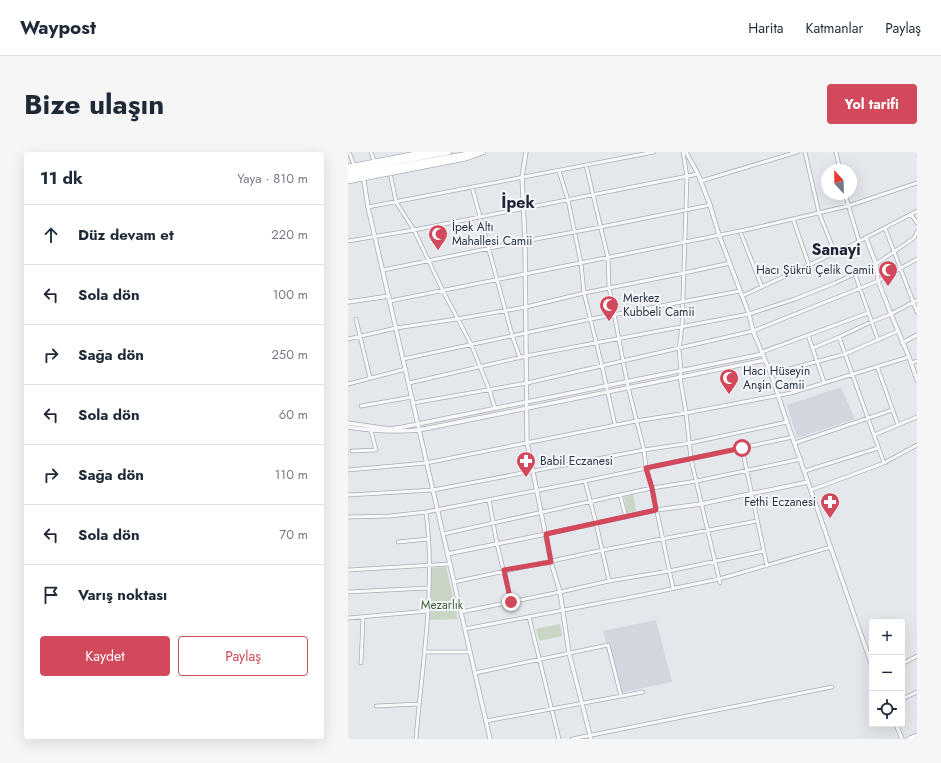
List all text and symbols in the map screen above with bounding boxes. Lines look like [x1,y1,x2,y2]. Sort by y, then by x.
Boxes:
text: Waypost [20,14,96,41]
text: Harita [748,18,784,38]
text: Katmanlar [806,18,863,38]
text: Paylaş [885,18,921,38]
text: Bize ulaşın [24,84,164,125]
button: Yol tarifi [827,84,917,124]
north arrow [821,164,857,200]
text: 11 dk [40,166,83,190]
text: Yaya · 810 m [237,169,308,188]
district label: İpek [501,191,535,214]
place label: İpek Altı Mahallesi Camii [452,218,532,250]
mosque icon: İpek Altı Mahallesi Camii [427,223,449,251]
icon: ahead [40,224,62,246]
text: Düz devam et [78,224,174,246]
text: 220 m [271,225,308,244]
district label: Sanayi [811,238,861,261]
mosque icon: Hacı Şükrü Çelik Camii [877,259,899,287]
place label: Hacı Şükrü Çelik Camii [756,261,874,279]
icon: left [40,284,62,306]
text: Sola dön [78,284,140,306]
text: 100 m [273,285,308,304]
place label: Merkez Kubbeli Camii [623,289,695,321]
mosque icon: Merkez Kubbeli Camii [598,294,620,322]
icon: right [40,344,62,366]
text: Sağa dön [78,344,144,366]
text: 250 m [271,345,308,364]
place label: Hacı Hüseyin Anşin Camii [743,362,810,394]
mosque icon: Hacı Hüseyin Anşin Camii [718,367,740,395]
icon: left [40,404,62,426]
text: Sola dön [78,404,140,426]
text: 60 m [279,405,308,424]
route start [733,439,751,457]
pharmacy icon: Babil Eczanesi [515,450,537,478]
place label: Babil Eczanesi [540,452,613,470]
icon: right [40,464,62,486]
text: Sağa dön [78,464,144,486]
text: 110 m [274,465,308,484]
pharmacy icon: Fethi Eczanesi [819,491,841,519]
place label: Fethi Eczanesi [744,493,816,511]
icon: left [40,524,62,546]
text: Sola dön [78,524,140,546]
text: 70 m [279,525,308,544]
icon: arrive [40,584,62,606]
text: Varış noktası [78,584,167,606]
route end [502,593,520,611]
park label: Mezarlık [421,596,464,614]
map controls [869,619,905,727]
button: + [869,619,905,655]
button: Kaydet [40,636,170,676]
button: Paylaş [178,636,308,676]
button: − [869,655,905,691]
button: locate [869,691,905,727]

